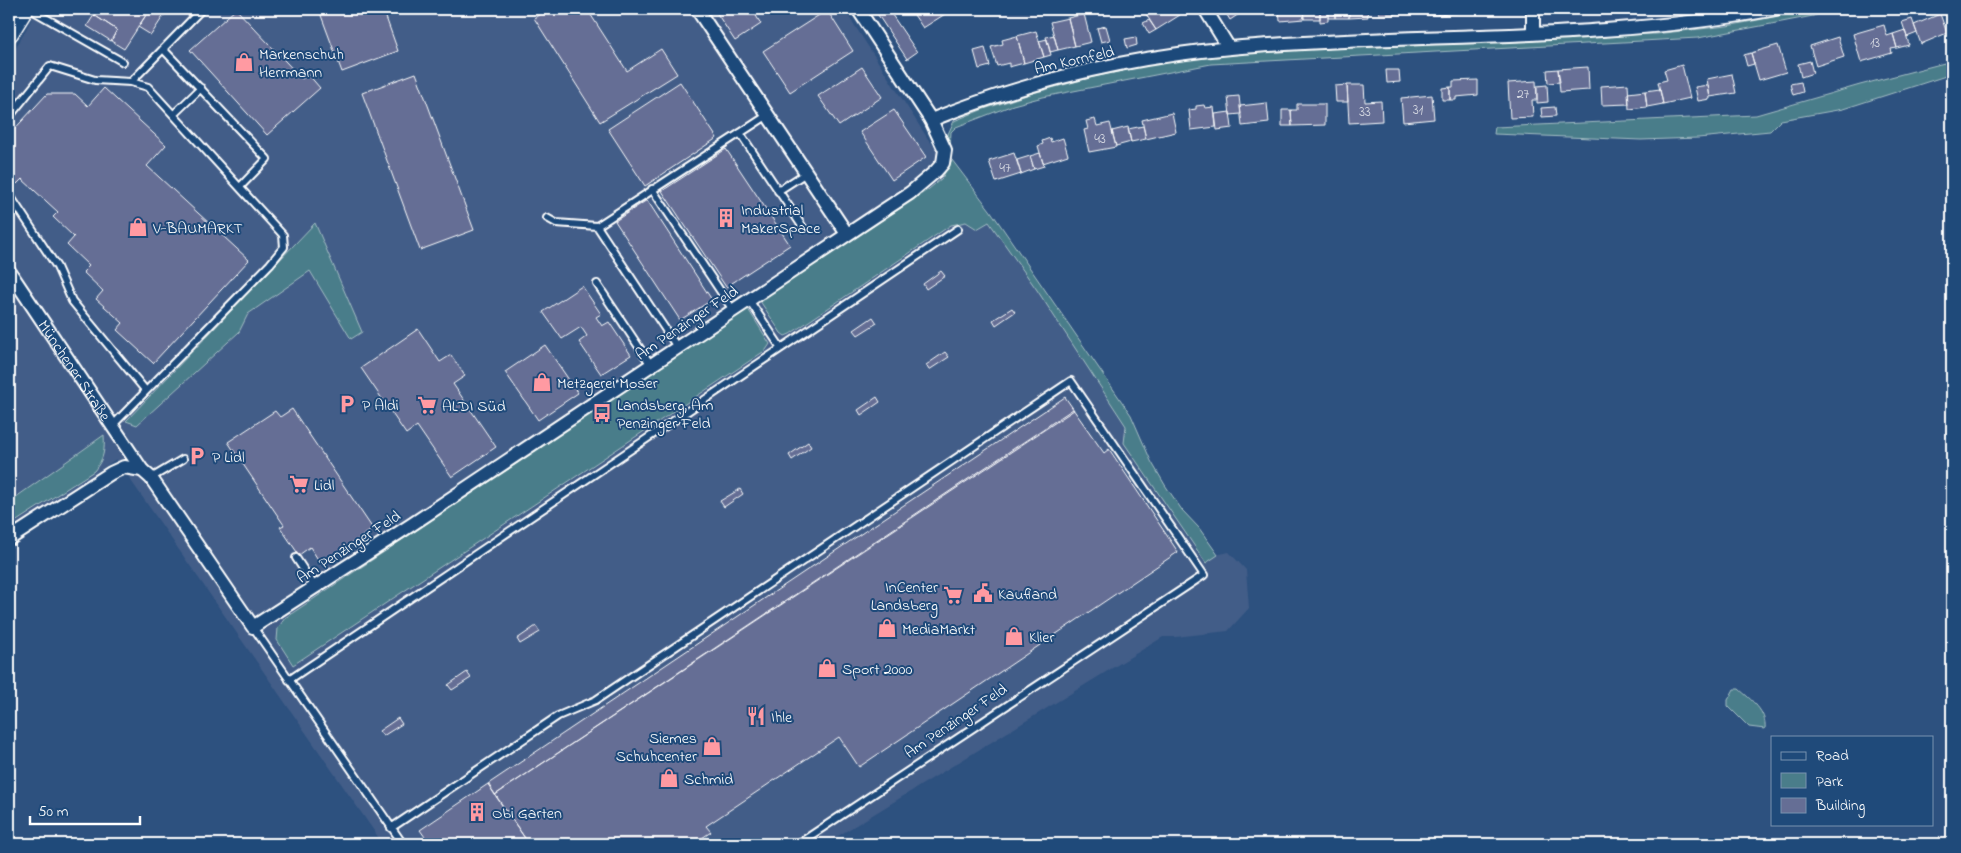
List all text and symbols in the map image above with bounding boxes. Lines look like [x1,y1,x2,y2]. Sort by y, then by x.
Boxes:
house number: 13 [1870,33,1880,54]
street label: Am Kornfeld [1032,40,1117,82]
place label: Markenschuh Herrmann [259,43,344,85]
shop icon: Markenschuh Herrmann [233,51,255,73]
house number: 27 [1517,84,1530,105]
house number: 31 [1413,100,1424,121]
house number: 33 [1359,102,1371,123]
house number: 43 [1094,129,1106,150]
house number: 47 [999,158,1011,179]
place label: Industrial MakerSpace [741,199,821,241]
building icon: Industrial MakerSpace [715,207,737,229]
shop icon: V-BAUMARKT [127,216,149,238]
place label: V-BAUMARKT [152,217,243,241]
street label: Am Penzinger Feld [631,280,743,367]
street label: Münchener Straße [31,316,117,427]
shop icon: Metzgerei Moser [531,371,553,393]
place label: Metzgerei Moser [557,372,658,396]
parking icon: P Aldi [336,393,358,415]
place label: P Aldi [362,394,399,418]
supermarket icon: ALDI Süd [416,394,438,416]
place label: Landsberg, Am Penzinger Feld [617,394,713,436]
place label: ALDI Süd [442,395,506,419]
bus stop icon: Landsberg, Am Penzinger Feld [591,402,613,424]
parking icon: P Lidl [186,445,208,467]
place label: P Lidl [212,446,245,470]
supermarket icon: Lidl [288,473,310,495]
place label: Lidl [314,474,335,498]
street label: Am Penzinger Feld [292,505,406,590]
place label: InCenter Landsberg [871,576,938,618]
public building icon: Kaufland [972,582,994,604]
place label: Kaufland [998,583,1057,607]
supermarket icon: InCenter Landsberg [942,584,964,606]
shop icon: MediaMarkt [876,617,898,639]
place label: MediaMarkt [902,618,976,642]
shop icon: Klier [1003,625,1025,647]
place label: Klier [1029,626,1054,650]
shop icon: Sport 2000 [816,657,838,679]
place label: Sport 2000 [842,658,912,682]
street label: Am Penzinger Feld [900,678,1012,765]
restaurant icon: Ihle [745,705,767,727]
place label: Ihle [771,706,793,730]
place label: Siemes Schuhcenter [616,727,697,769]
shop icon: Siemes Schuhcenter [701,735,723,757]
legend [1771,736,1934,826]
text: Road [1816,745,1849,767]
shop icon: Schmid [658,767,680,789]
place label: Schmid [684,768,733,792]
text: Park [1816,771,1844,793]
scale bar [30,793,140,825]
text: Building [1815,795,1865,818]
text: 50 m [38,801,69,823]
building icon: Obi Garten [466,801,488,823]
place label: Obi Garten [492,802,562,826]

